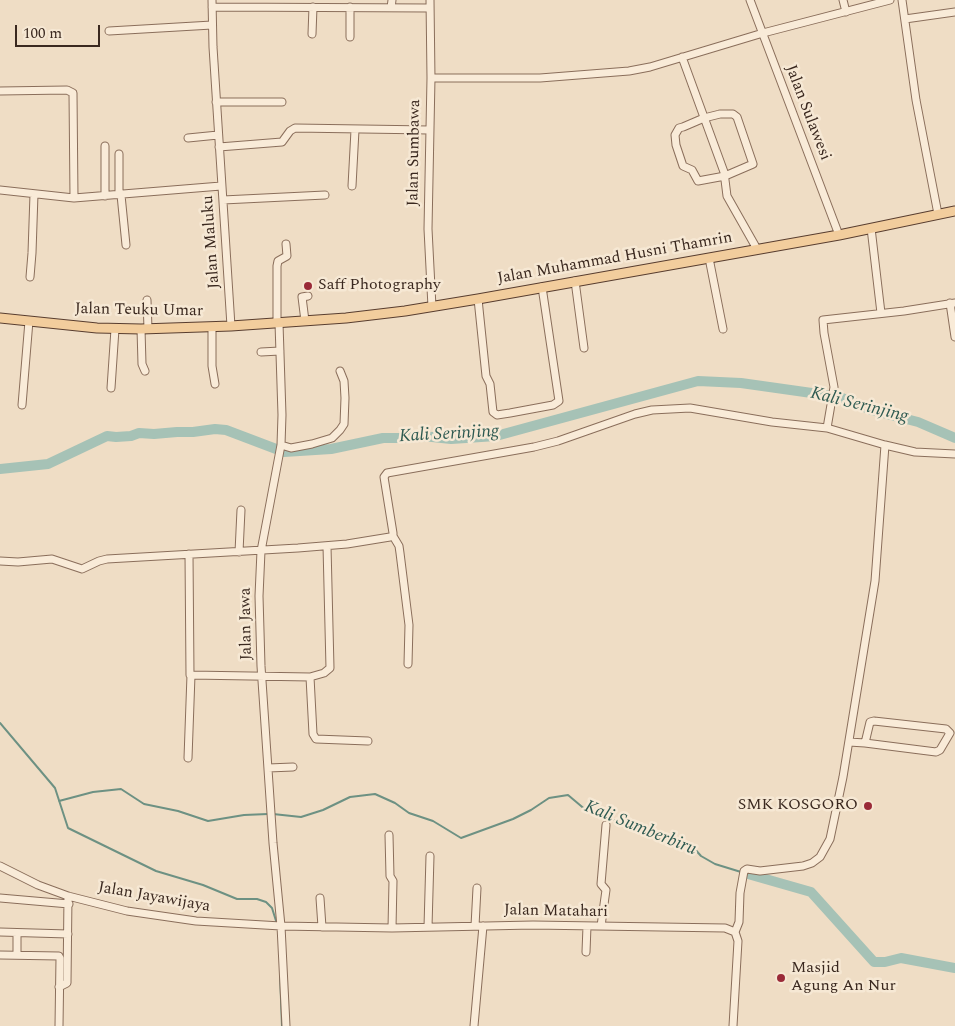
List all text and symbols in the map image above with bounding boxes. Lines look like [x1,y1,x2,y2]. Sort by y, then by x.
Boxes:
scale bar [18,15,102,47]
text: 100 m [23,22,62,45]
street label: Jalan Sulawesi [780,62,834,164]
street label: Jalan Sumbawa [404,99,426,207]
street label: Jalan Maluku [199,195,225,289]
street label: Jalan Muhammad Husni Thamrin [496,229,734,289]
place label: Saff Photography [318,276,441,296]
marker: Saff Photography [302,280,314,292]
street label: Jalan Teuku Umar [75,300,203,322]
water label: Kali Serinjing [808,383,910,429]
water label: Kali Serinjing [399,422,499,448]
street label: Jalan Jawa [237,587,257,661]
place label: SMK KOSGORO [738,796,858,816]
water label: Kali Sumberbiru [581,797,699,861]
marker: SMK KOSGORO [862,800,874,812]
street label: Jalan Jayawijaya [96,879,212,917]
street label: Jalan Matahari [504,901,608,923]
place label: Masjid Agung An Nur [791,959,896,997]
marker: Masjid Agung An Nur [775,972,787,984]

